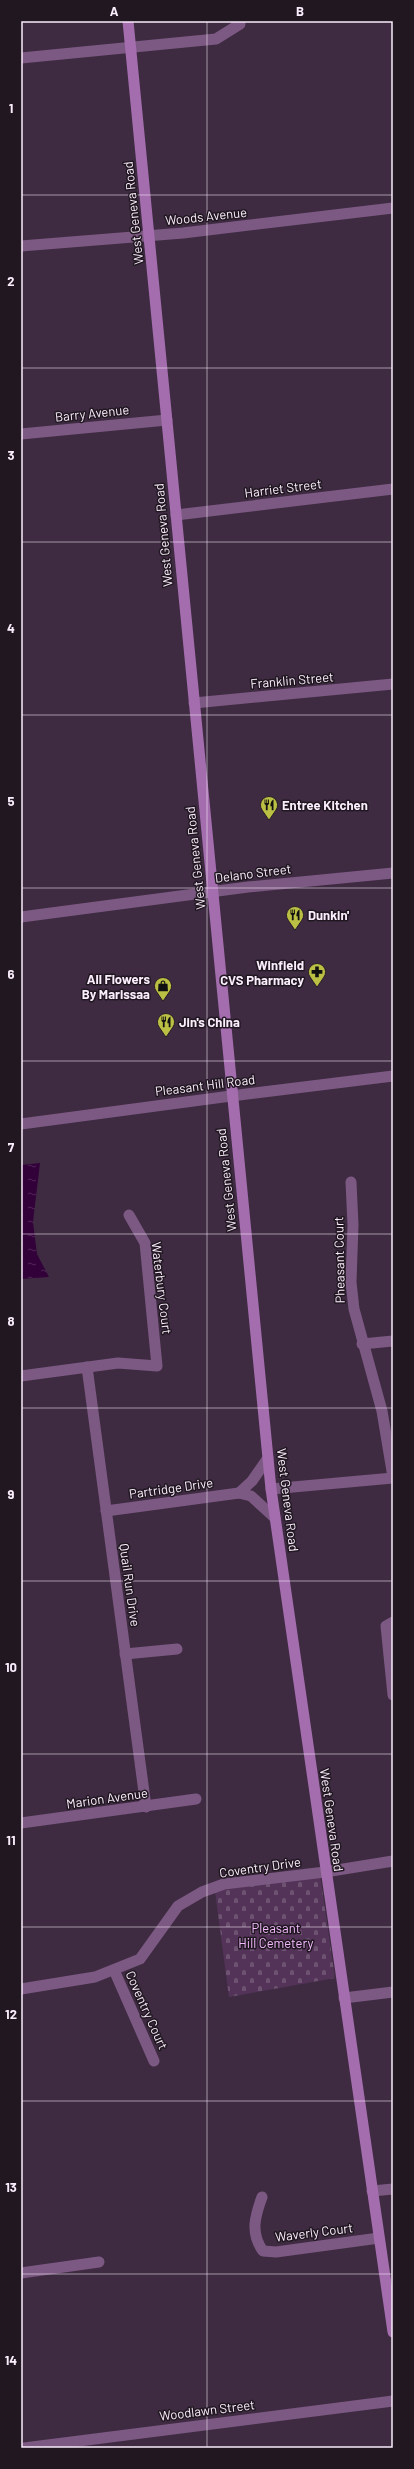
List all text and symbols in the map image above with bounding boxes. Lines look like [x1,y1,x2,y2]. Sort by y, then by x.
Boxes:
text: A [110,3,119,19]
text: B [296,3,304,19]
text: 1 [9,100,13,116]
street label: West Geneva Road [120,161,146,265]
street label: Woods Avenue [164,204,248,228]
text: 2 [7,273,15,289]
street label: Barry Avenue [54,401,130,425]
text: 3 [7,447,15,463]
street label: Harriet Street [244,475,322,501]
street label: West Geneva Road [151,483,175,587]
text: 4 [7,620,15,636]
street label: Franklin Street [250,668,334,692]
text: 5 [7,793,15,809]
restaurant icon: Entree Kitchen [259,795,279,820]
place label: Entree Kitchen [282,797,368,813]
street label: West Geneva Road [182,806,208,910]
street label: Delano Street [214,860,292,886]
restaurant icon: Dunkin' [285,905,305,930]
place label: Dunkin' [308,907,350,923]
place label: Winfield CVS Pharmacy [220,957,304,988]
pharmacy icon: Winfield CVS Pharmacy [307,962,327,987]
text: 6 [8,966,15,982]
place label: All Flowers By Marissaa [82,971,150,1002]
shop icon: All Flowers By Marissaa [153,976,173,1001]
restaurant icon: Jin's China [156,1012,176,1037]
place label: Jin's China [179,1014,240,1030]
street label: Pleasant Hill Road [154,1071,256,1099]
street label: West Geneva Road [213,1128,239,1232]
text: 7 [8,1139,15,1155]
street label: Pheasant Court [330,1216,348,1304]
street label: Waterbury Court [148,1241,176,1335]
text: 8 [7,1313,15,1329]
street label: West Geneva Road [274,1448,302,1552]
street label: Partridge Drive [128,1474,214,1502]
text: 9 [8,1486,15,1502]
street label: Quail Run Drive [116,1543,144,1628]
text: 10 [5,1659,17,1675]
street label: West Geneva Road [317,1768,347,1872]
street label: Marion Avenue [65,1784,149,1812]
text: 11 [6,1832,16,1848]
street label: Coventry Drive [218,1853,302,1881]
park label: Pleasant Hill Cemetery [238,1920,314,1951]
street label: Coventry Court [122,1968,172,2052]
text: 12 [5,2006,17,2022]
text: 13 [5,2179,17,2195]
street label: Waverly Court [274,2219,354,2245]
text: 14 [5,2352,17,2368]
street label: Woodlawn Street [158,2396,256,2424]

